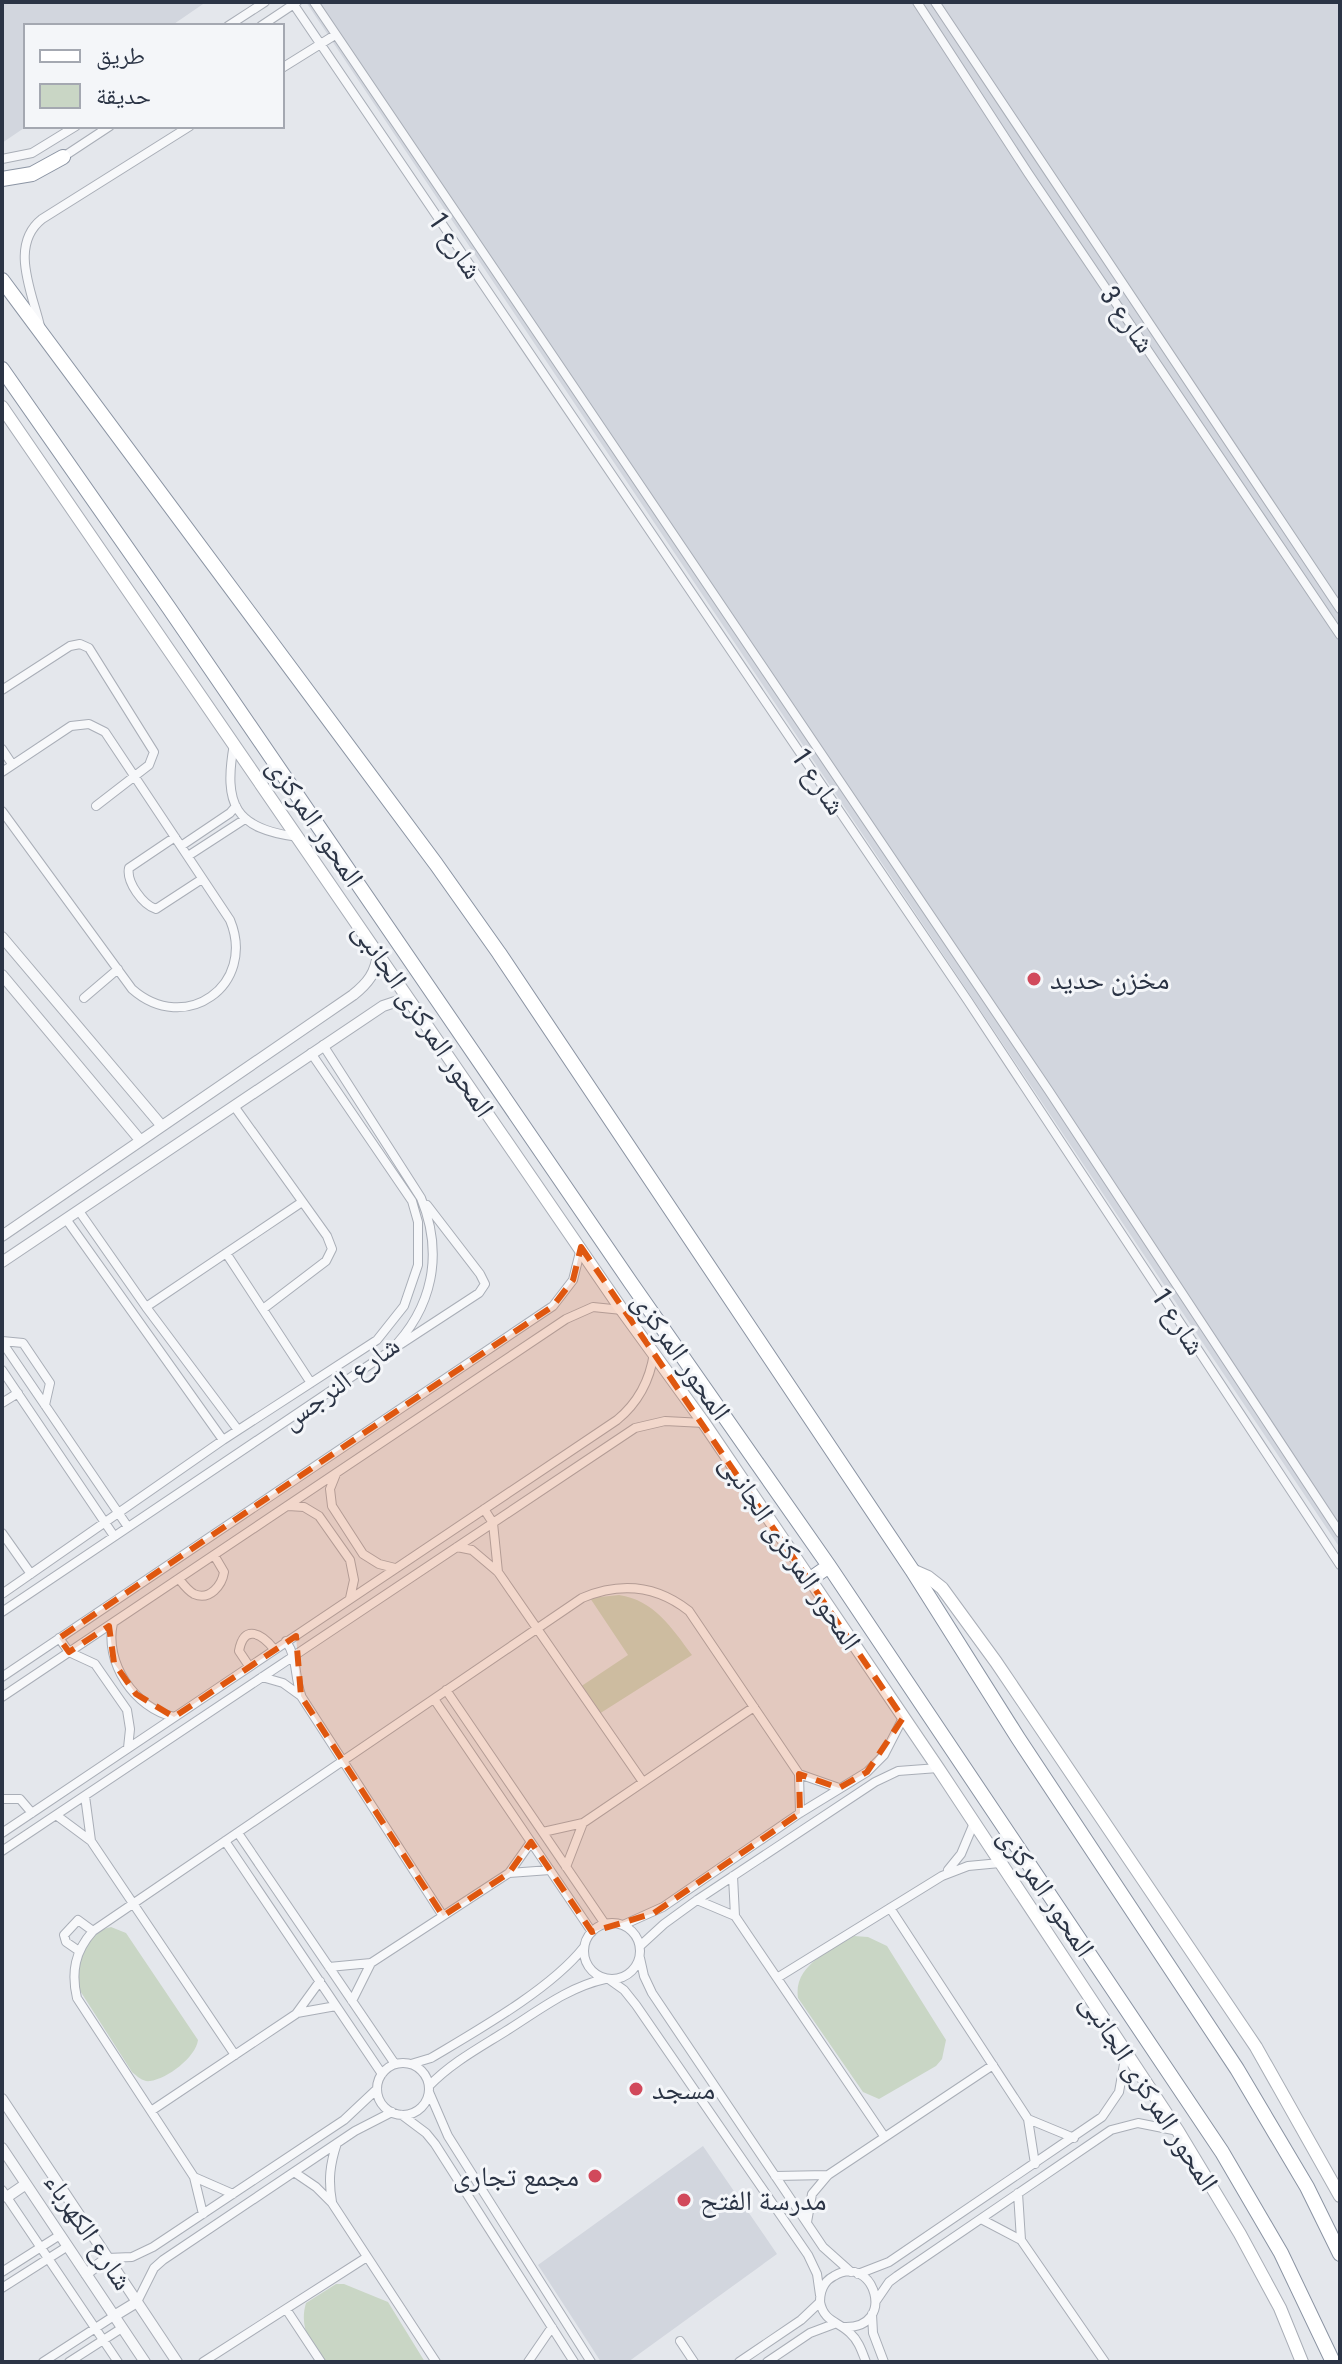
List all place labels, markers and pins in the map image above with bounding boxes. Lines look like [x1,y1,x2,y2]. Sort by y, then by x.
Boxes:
place label: مخزن حديد [1050,963,1170,996]
marker: مخزن حديد [1025,970,1043,988]
place label: مسجد [652,2073,715,2106]
marker: مسجد [627,2080,645,2098]
place label: مجمع تجارى [453,2160,579,2194]
marker: مجمع تجارى [586,2167,604,2185]
place label: مدرسة الفتح [700,2184,827,2218]
marker: مدرسة الفتح [675,2191,693,2209]

